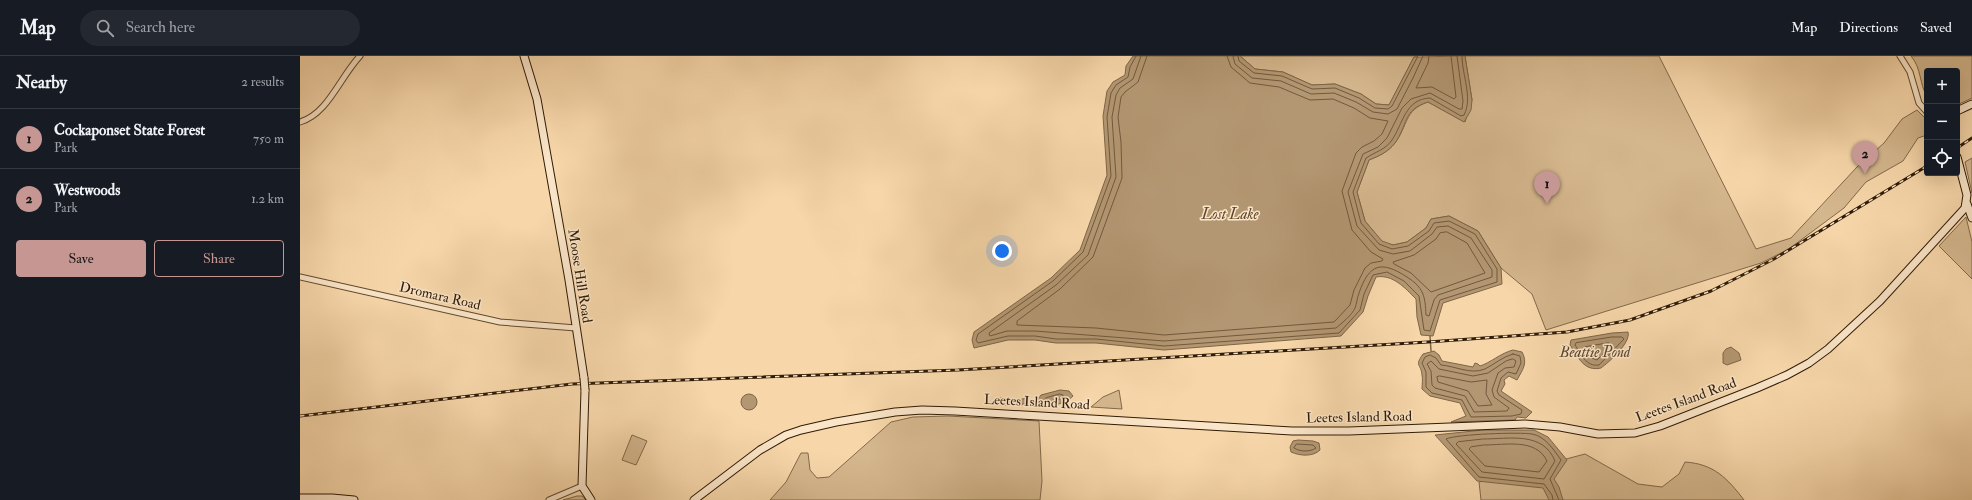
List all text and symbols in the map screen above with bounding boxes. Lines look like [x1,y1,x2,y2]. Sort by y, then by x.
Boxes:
search box [80,10,360,46]
text: Map [20,16,56,40]
icon: search [94,17,116,39]
text: Search here [126,18,195,37]
text: Map [1791,19,1817,36]
text: Directions [1839,19,1898,36]
text: Saved [1920,19,1952,36]
map controls [1924,68,1960,176]
button: + [1924,68,1960,104]
text: Nearby [16,72,67,93]
text: 2 results [241,74,284,90]
button: − [1924,104,1960,140]
text: Cockaponset State Forest [54,121,205,140]
text: 1 [27,131,31,147]
text: 750 m [253,131,284,147]
text: Park [54,140,78,156]
button: locate [1924,140,1960,176]
pin: 2 [1852,141,1878,174]
pin: 1 [1534,171,1560,204]
text: Westwoods [54,181,120,200]
text: 2 [26,191,32,207]
text: 1.2 km [251,191,284,207]
text: Park [54,200,78,216]
water label: Lost Lake [1200,205,1260,224]
street label: Moose Hill Road [564,228,596,324]
button: Save [16,240,146,277]
button: Share [154,240,284,277]
your location [992,241,1012,261]
street label: Dromara Road [398,278,483,314]
water label: Beattie Pond [1559,343,1632,362]
street label: Leetes Island Road [1633,374,1739,426]
street label: Leetes Island Road [984,391,1090,413]
street label: Leetes Island Road [1306,408,1412,426]

